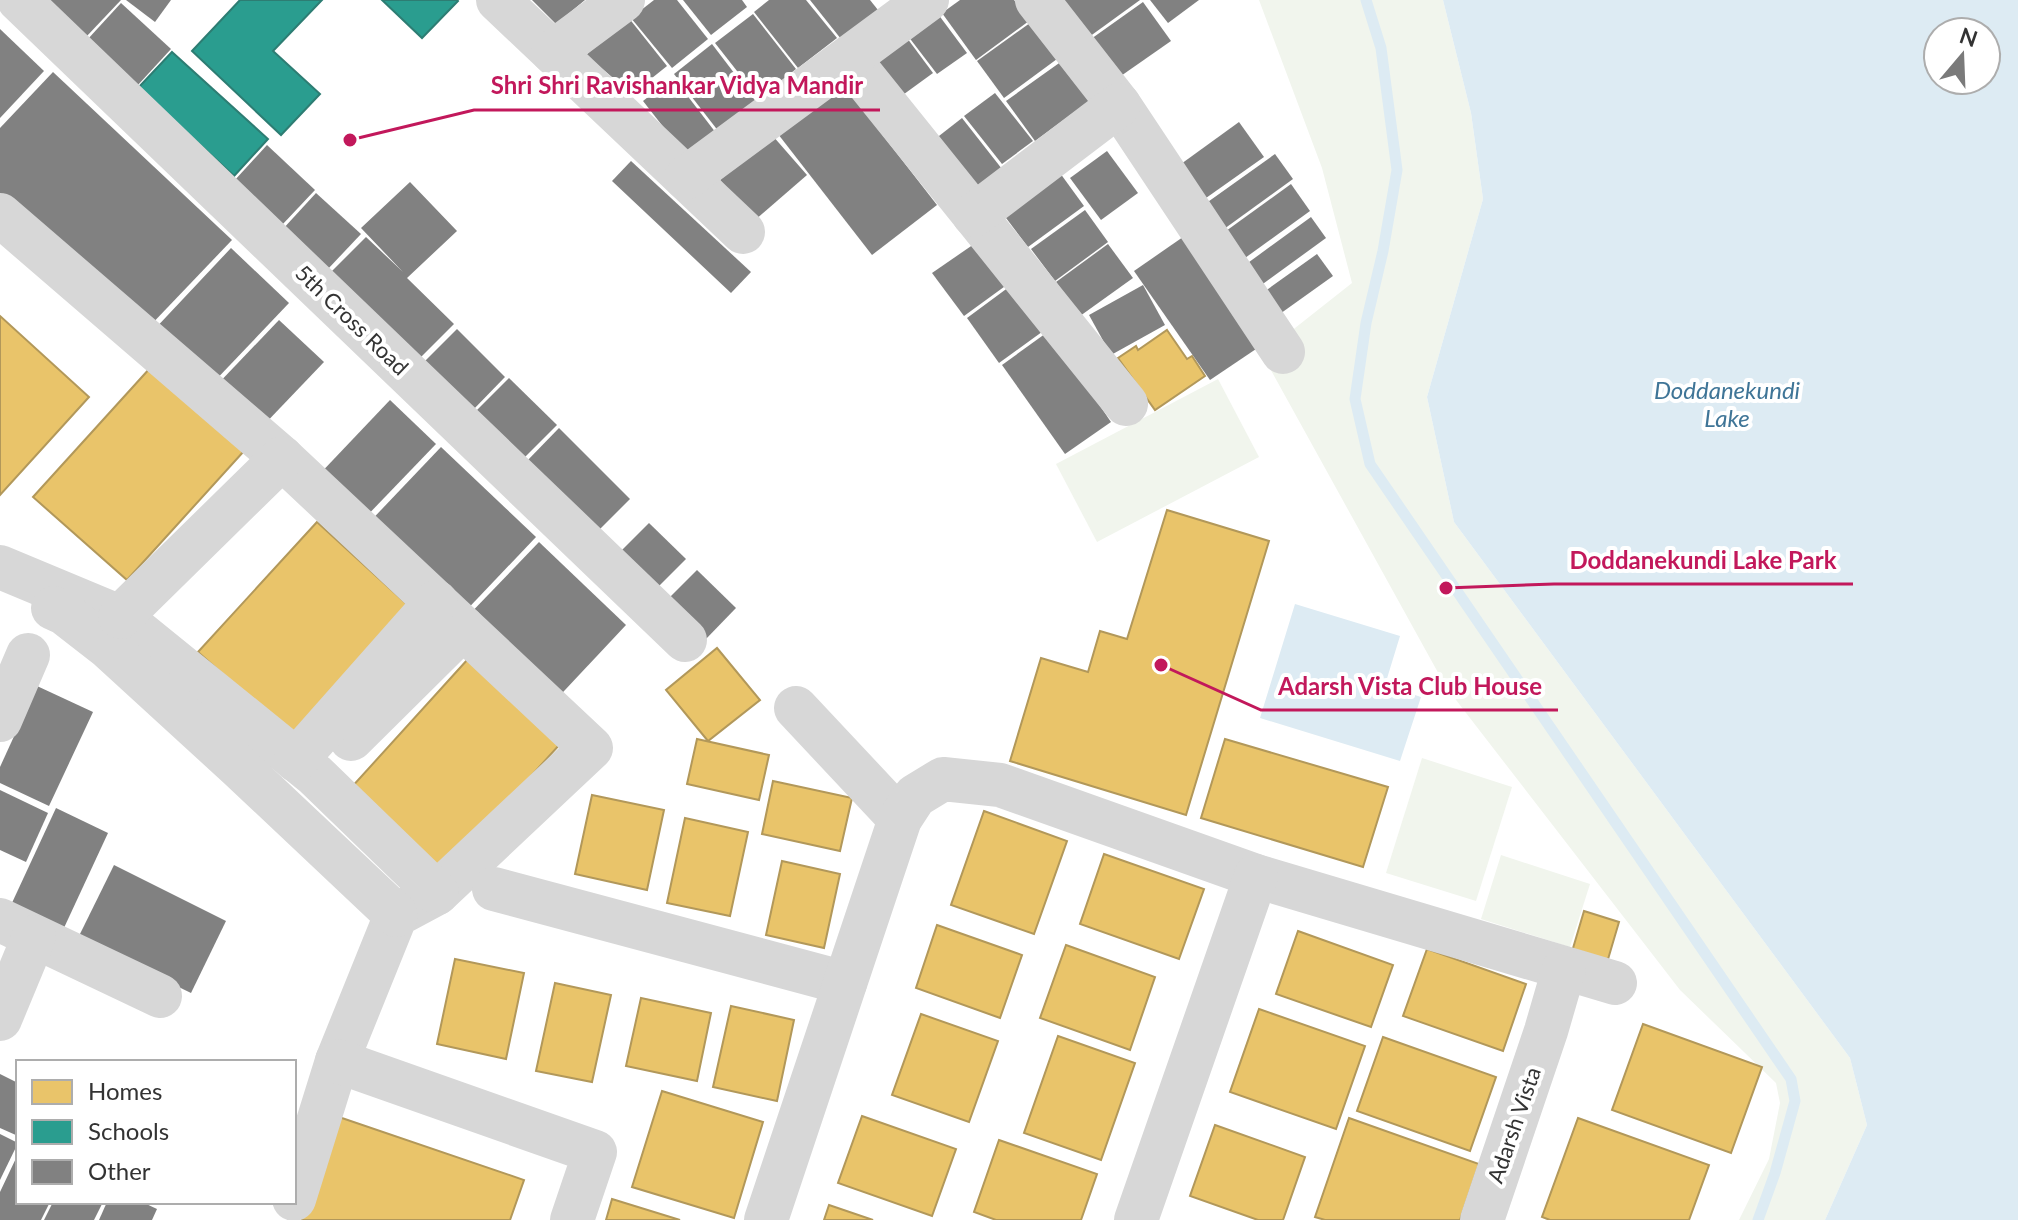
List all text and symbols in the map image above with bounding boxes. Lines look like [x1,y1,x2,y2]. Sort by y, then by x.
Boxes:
north arrow [1922,16,2002,96]
text: N [1956,21,1981,52]
callout: Shri Shri Ravishankar Vidya Mandir [474,62,880,110]
text: Shri Shri Ravishankar Vidya Mandir [491,70,863,99]
street label: 5th Cross Road [290,259,414,380]
water label: Doddanekundi Lake [1654,375,1801,432]
callout: Doddanekundi Lake Park [1554,536,1853,584]
text: Doddanekundi Lake Park [1569,545,1837,574]
callout: Adarsh Vista Club House [1261,662,1558,710]
text: Adarsh Vista Club House [1277,671,1542,700]
legend [16,1060,296,1204]
street label: Adarsh Vista [1481,1063,1546,1186]
text: Homes [88,1076,162,1105]
text: Schools [88,1116,169,1145]
text: Other [88,1156,151,1185]

